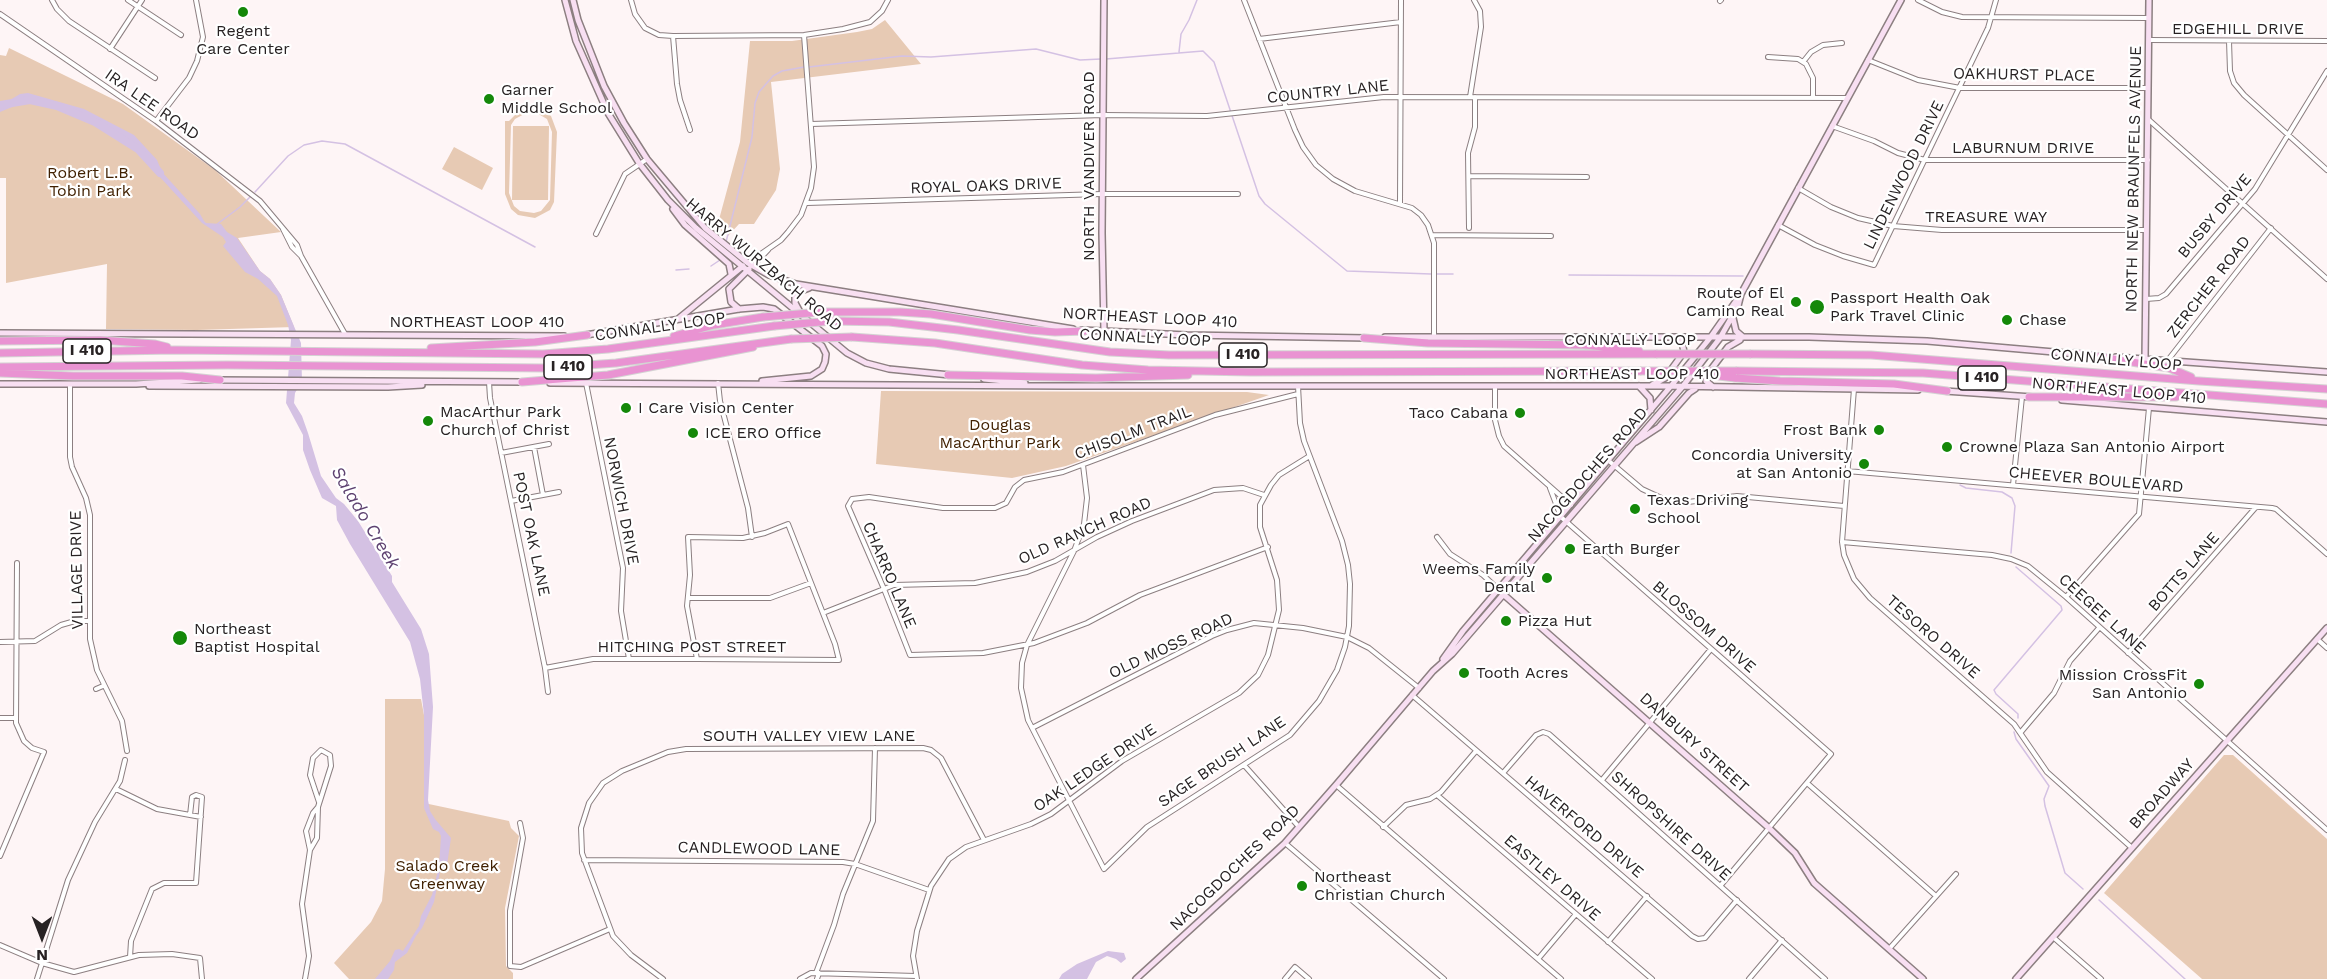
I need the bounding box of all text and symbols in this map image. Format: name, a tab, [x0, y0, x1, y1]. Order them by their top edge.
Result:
marker: Regent Care Center	[236, 5, 250, 19]
street label: EDGEHILL DRIVE	[2172, 19, 2304, 39]
place label: Regent Care Center	[196, 21, 290, 59]
street label: NORTH NEW BRAUNFELS AVENUE	[2122, 45, 2146, 313]
street label: OAKHURST PLACE	[1953, 64, 2095, 86]
street label: IRA LEE ROAD	[101, 65, 203, 145]
street label: NORTH VANDIVER ROAD	[1079, 71, 1099, 261]
street label: COUNTRY LANE	[1266, 76, 1390, 108]
place label: Garner Middle School	[501, 80, 612, 118]
marker: Garner Middle School	[482, 92, 496, 106]
street label: LINDENWOOD DRIVE	[1860, 97, 1948, 253]
street label: LABURNUM DRIVE	[1952, 138, 2094, 158]
park label: Robert L.B. Tobin Park	[47, 163, 133, 201]
street label: BUSBY DRIVE	[2174, 170, 2256, 262]
street label: ROYAL OAKS DRIVE	[910, 174, 1062, 198]
street label: HARRY WURZBACH ROAD	[682, 194, 846, 336]
street label: TREASURE WAY	[1925, 207, 2047, 227]
street label: ZERCHER ROAD	[2163, 232, 2255, 342]
place label: Route of El Camino Real	[1686, 283, 1784, 321]
place label: Passport Health Oak Park Travel Clinic	[1830, 288, 1990, 326]
marker: Route of El Camino Real	[1789, 295, 1803, 309]
marker: Passport Health Oak Park Travel Clinic	[1808, 298, 1826, 316]
street label: NORTHEAST LOOP 410	[1062, 304, 1238, 332]
street label: CONNALLY LOOP	[593, 308, 727, 346]
place label: Chase	[2019, 310, 2067, 330]
street label: NORTHEAST LOOP 410	[389, 312, 565, 332]
marker: Chase	[2000, 313, 2014, 327]
street label: CONNALLY LOOP	[1079, 325, 1211, 351]
street label: CONNALLY LOOP	[1564, 330, 1696, 350]
road number: I 410	[63, 339, 111, 363]
road number: I 410	[1219, 343, 1267, 367]
street label: CONNALLY LOOP	[2050, 345, 2182, 375]
road number: I 410	[544, 355, 592, 379]
street label: NORTHEAST LOOP 410	[1544, 364, 1720, 384]
road number: I 410	[1958, 366, 2006, 390]
street label: NORTHEAST LOOP 410	[2031, 374, 2207, 408]
place label: I Care Vision Center	[638, 398, 794, 418]
marker: I Care Vision Center	[619, 401, 633, 415]
place label: MacArthur Park Church of Christ	[440, 402, 569, 440]
street label: CHISOLM TRAIL	[1072, 402, 1194, 464]
place label: Taco Cabana	[1409, 403, 1508, 423]
street label: NACOGDOCHES ROAD	[1524, 403, 1652, 547]
marker: Taco Cabana	[1513, 406, 1527, 420]
marker: MacArthur Park Church of Christ	[421, 414, 435, 428]
park label: Douglas MacArthur Park	[939, 415, 1061, 453]
place label: Frost Bank	[1783, 420, 1867, 440]
place label: ICE ERO Office	[705, 423, 822, 443]
marker: Frost Bank	[1872, 423, 1886, 437]
marker: ICE ERO Office	[686, 426, 700, 440]
street label: NORWICH DRIVE	[599, 435, 643, 567]
place label: Crowne Plaza San Antonio Airport	[1959, 437, 2224, 457]
marker: Crowne Plaza San Antonio Airport	[1940, 440, 1954, 454]
place label: Concordia University at San Antonio	[1691, 445, 1852, 483]
marker: Concordia University at San Antonio	[1857, 457, 1871, 471]
water label: Salado Creek	[326, 463, 404, 573]
street label: CHEEVER BOULEVARD	[2008, 463, 2184, 497]
street label: POST OAK LANE	[508, 470, 554, 598]
place label: Texas Driving School	[1647, 490, 1748, 528]
street label: OLD RANCH ROAD	[1015, 493, 1155, 569]
marker: Texas Driving School	[1628, 502, 1642, 516]
street label: VILLAGE DRIVE	[66, 510, 88, 630]
street label: CHARRO LANE	[858, 519, 920, 631]
street label: BOTTS LANE	[2144, 528, 2224, 616]
place label: Earth Burger	[1582, 539, 1680, 559]
marker: Earth Burger	[1563, 542, 1577, 556]
place label: Weems Family Dental	[1422, 559, 1535, 597]
street label: CEEGEE LANE	[2054, 570, 2150, 658]
marker: Weems Family Dental	[1540, 571, 1554, 585]
street label: BLOSSOM DRIVE	[1648, 577, 1760, 677]
street label: TESORO DRIVE	[1882, 591, 1984, 683]
street label: OLD MOSS ROAD	[1106, 609, 1236, 683]
place label: Pizza Hut	[1518, 611, 1592, 631]
marker: Pizza Hut	[1499, 614, 1513, 628]
place label: Northeast Baptist Hospital	[194, 619, 320, 657]
marker: Northeast Baptist Hospital	[171, 629, 189, 647]
street label: HITCHING POST STREET	[598, 637, 786, 657]
place label: Tooth Acres	[1476, 663, 1568, 683]
place label: Mission CrossFit San Antonio	[2059, 665, 2187, 703]
marker: Tooth Acres	[1457, 666, 1471, 680]
marker: Mission CrossFit San Antonio	[2192, 677, 2206, 691]
street label: DANBURY STREET	[1635, 689, 1753, 797]
street label: SAGE BRUSH LANE	[1155, 712, 1289, 812]
street label: OAK LEDGE DRIVE	[1030, 720, 1160, 816]
street label: SOUTH VALLEY VIEW LANE	[703, 726, 915, 746]
street label: BROADWAY	[2125, 755, 2199, 833]
street label: SHROPSHIRE DRIVE	[1607, 767, 1735, 885]
street label: HAVERFORD DRIVE	[1521, 772, 1647, 882]
street label: NACOGDOCHES ROAD	[1166, 801, 1304, 935]
street label: EASTLEY DRIVE	[1500, 831, 1604, 925]
street label: CANDLEWOOD LANE	[677, 838, 841, 860]
park label: Salado Creek Greenway	[396, 856, 498, 894]
place label: Northeast Christian Church	[1314, 867, 1445, 905]
marker: Northeast Christian Church	[1295, 879, 1309, 893]
north arrow	[12, 907, 72, 967]
text: N	[36, 946, 48, 965]

